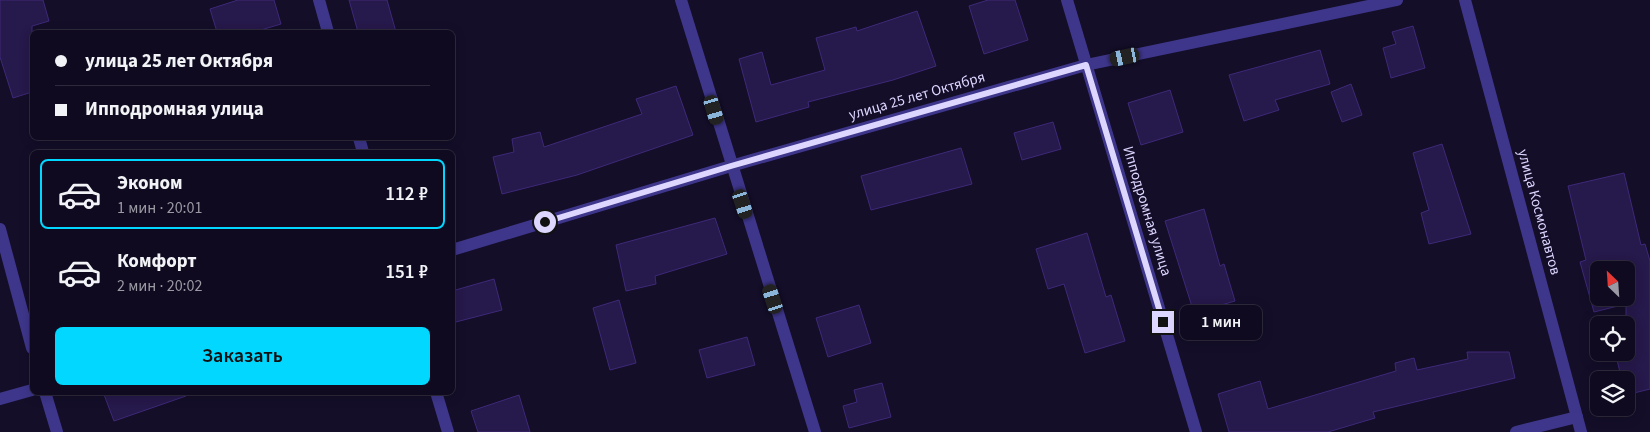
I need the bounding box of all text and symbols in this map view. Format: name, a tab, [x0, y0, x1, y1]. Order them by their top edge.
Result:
car	[1108, 47, 1141, 67]
text: улица 25 лет Октября	[85, 48, 273, 75]
street label: улица 25 лет Октября	[846, 67, 988, 125]
car	[702, 93, 725, 127]
text: Ипподромная улица	[85, 96, 264, 123]
street label: Ипподромная улица	[1117, 144, 1177, 278]
street label: улица Космонавтов	[1512, 147, 1566, 277]
text: Эконом	[117, 170, 183, 197]
icon: car	[57, 172, 102, 217]
text: 112 ₽	[385, 181, 428, 208]
car	[731, 187, 754, 221]
text: 1 мин · 20:01	[117, 197, 203, 219]
route start	[534, 211, 556, 233]
text: Комфорт	[117, 248, 197, 275]
icon: car	[57, 250, 102, 295]
text: 151 ₽	[385, 259, 428, 286]
north arrow	[1590, 261, 1635, 306]
map controls	[1590, 261, 1635, 416]
text: 2 мин · 20:02	[117, 275, 203, 297]
car	[761, 282, 784, 316]
callout: 1 мин	[1180, 304, 1263, 340]
route end	[1152, 311, 1174, 333]
text: 1 мин	[1201, 311, 1241, 333]
button: locate	[1590, 316, 1635, 361]
button: Заказать	[55, 327, 430, 385]
button: layers	[1590, 371, 1635, 416]

